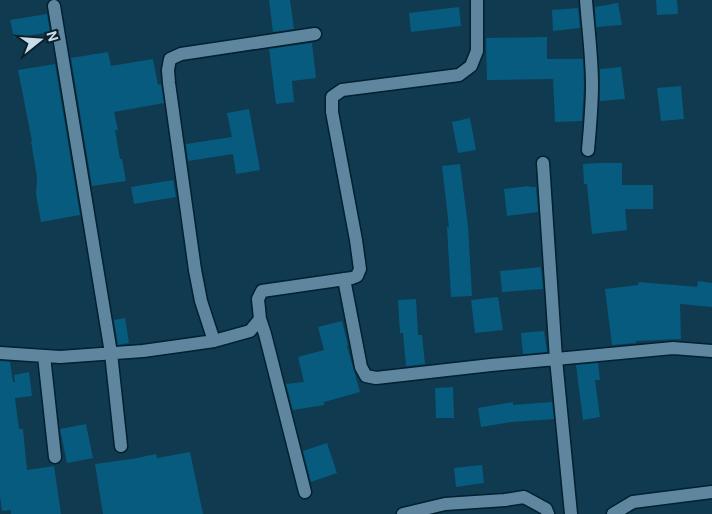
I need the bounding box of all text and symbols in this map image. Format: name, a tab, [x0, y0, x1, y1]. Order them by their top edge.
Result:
north arrow	[15, 15, 65, 65]
text: N	[43, 29, 62, 43]

